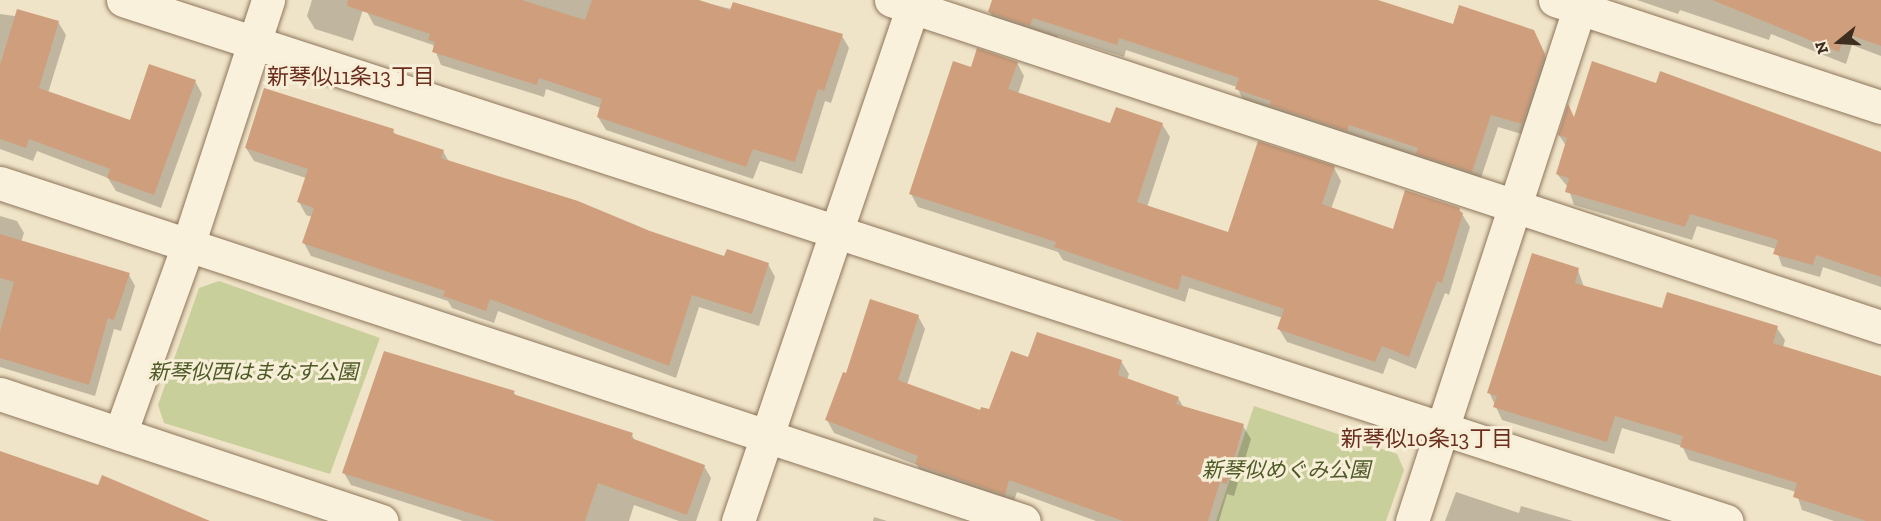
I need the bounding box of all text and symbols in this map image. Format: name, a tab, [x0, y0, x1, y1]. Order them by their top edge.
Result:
north arrow	[1809, 12, 1869, 72]
text: N	[1810, 39, 1832, 56]
district label: 新琴似11条13丁目	[267, 64, 435, 90]
park label: 新琴似西はまなす公園	[148, 359, 358, 385]
district label: 新琴似10条13丁目	[1341, 426, 1513, 452]
park label: 新琴似めぐみ公園	[1202, 457, 1370, 483]

